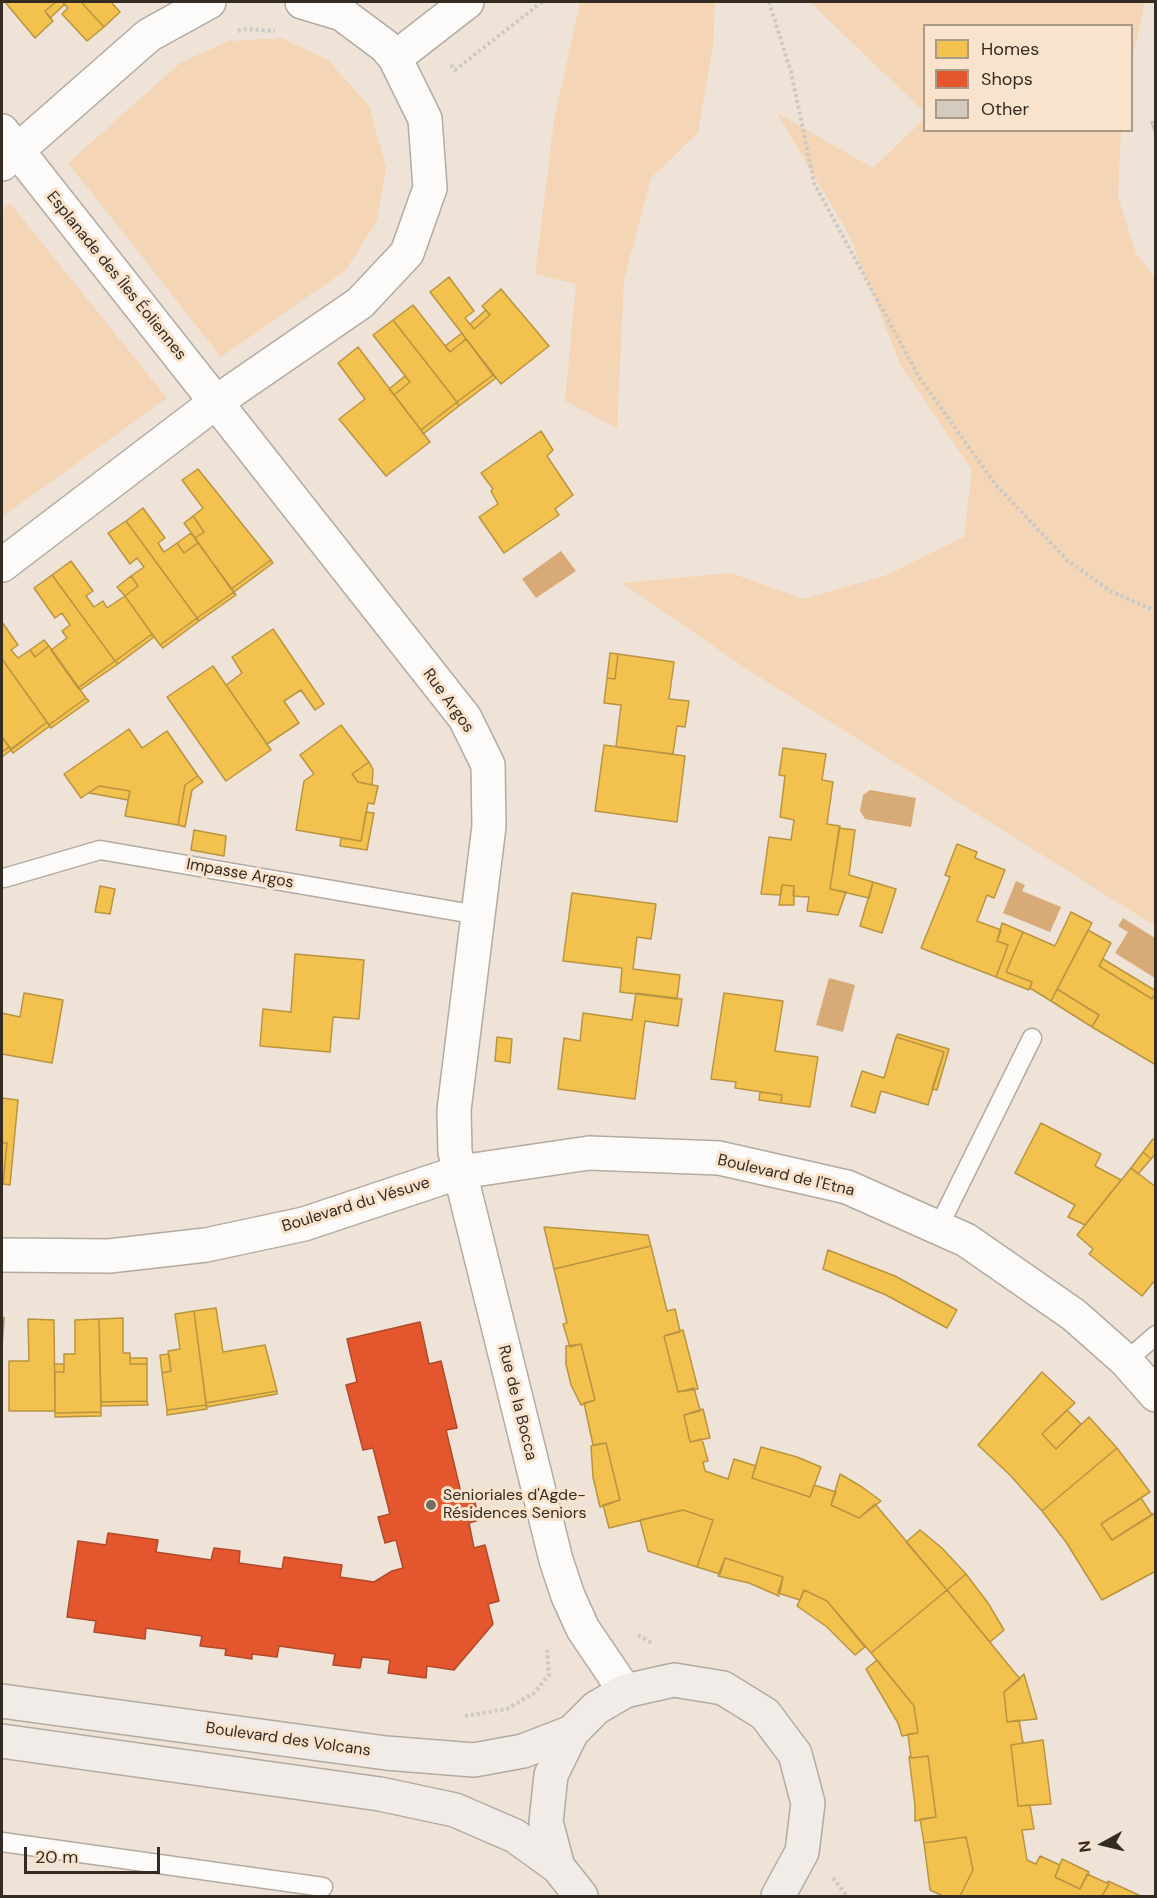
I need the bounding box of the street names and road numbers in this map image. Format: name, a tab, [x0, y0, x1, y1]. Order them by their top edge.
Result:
street label: Esplanade des Îles Éoliennes	[42, 188, 190, 364]
street label: Rue Argos	[418, 665, 478, 737]
street label: Impasse Argos	[185, 855, 295, 893]
street label: Boulevard de l'Etna	[716, 1151, 856, 1201]
street label: Boulevard du Vésuve	[280, 1173, 432, 1237]
street label: Rue de la Bocca	[493, 1343, 541, 1463]
street label: Boulevard des Volcans	[204, 1719, 372, 1761]

